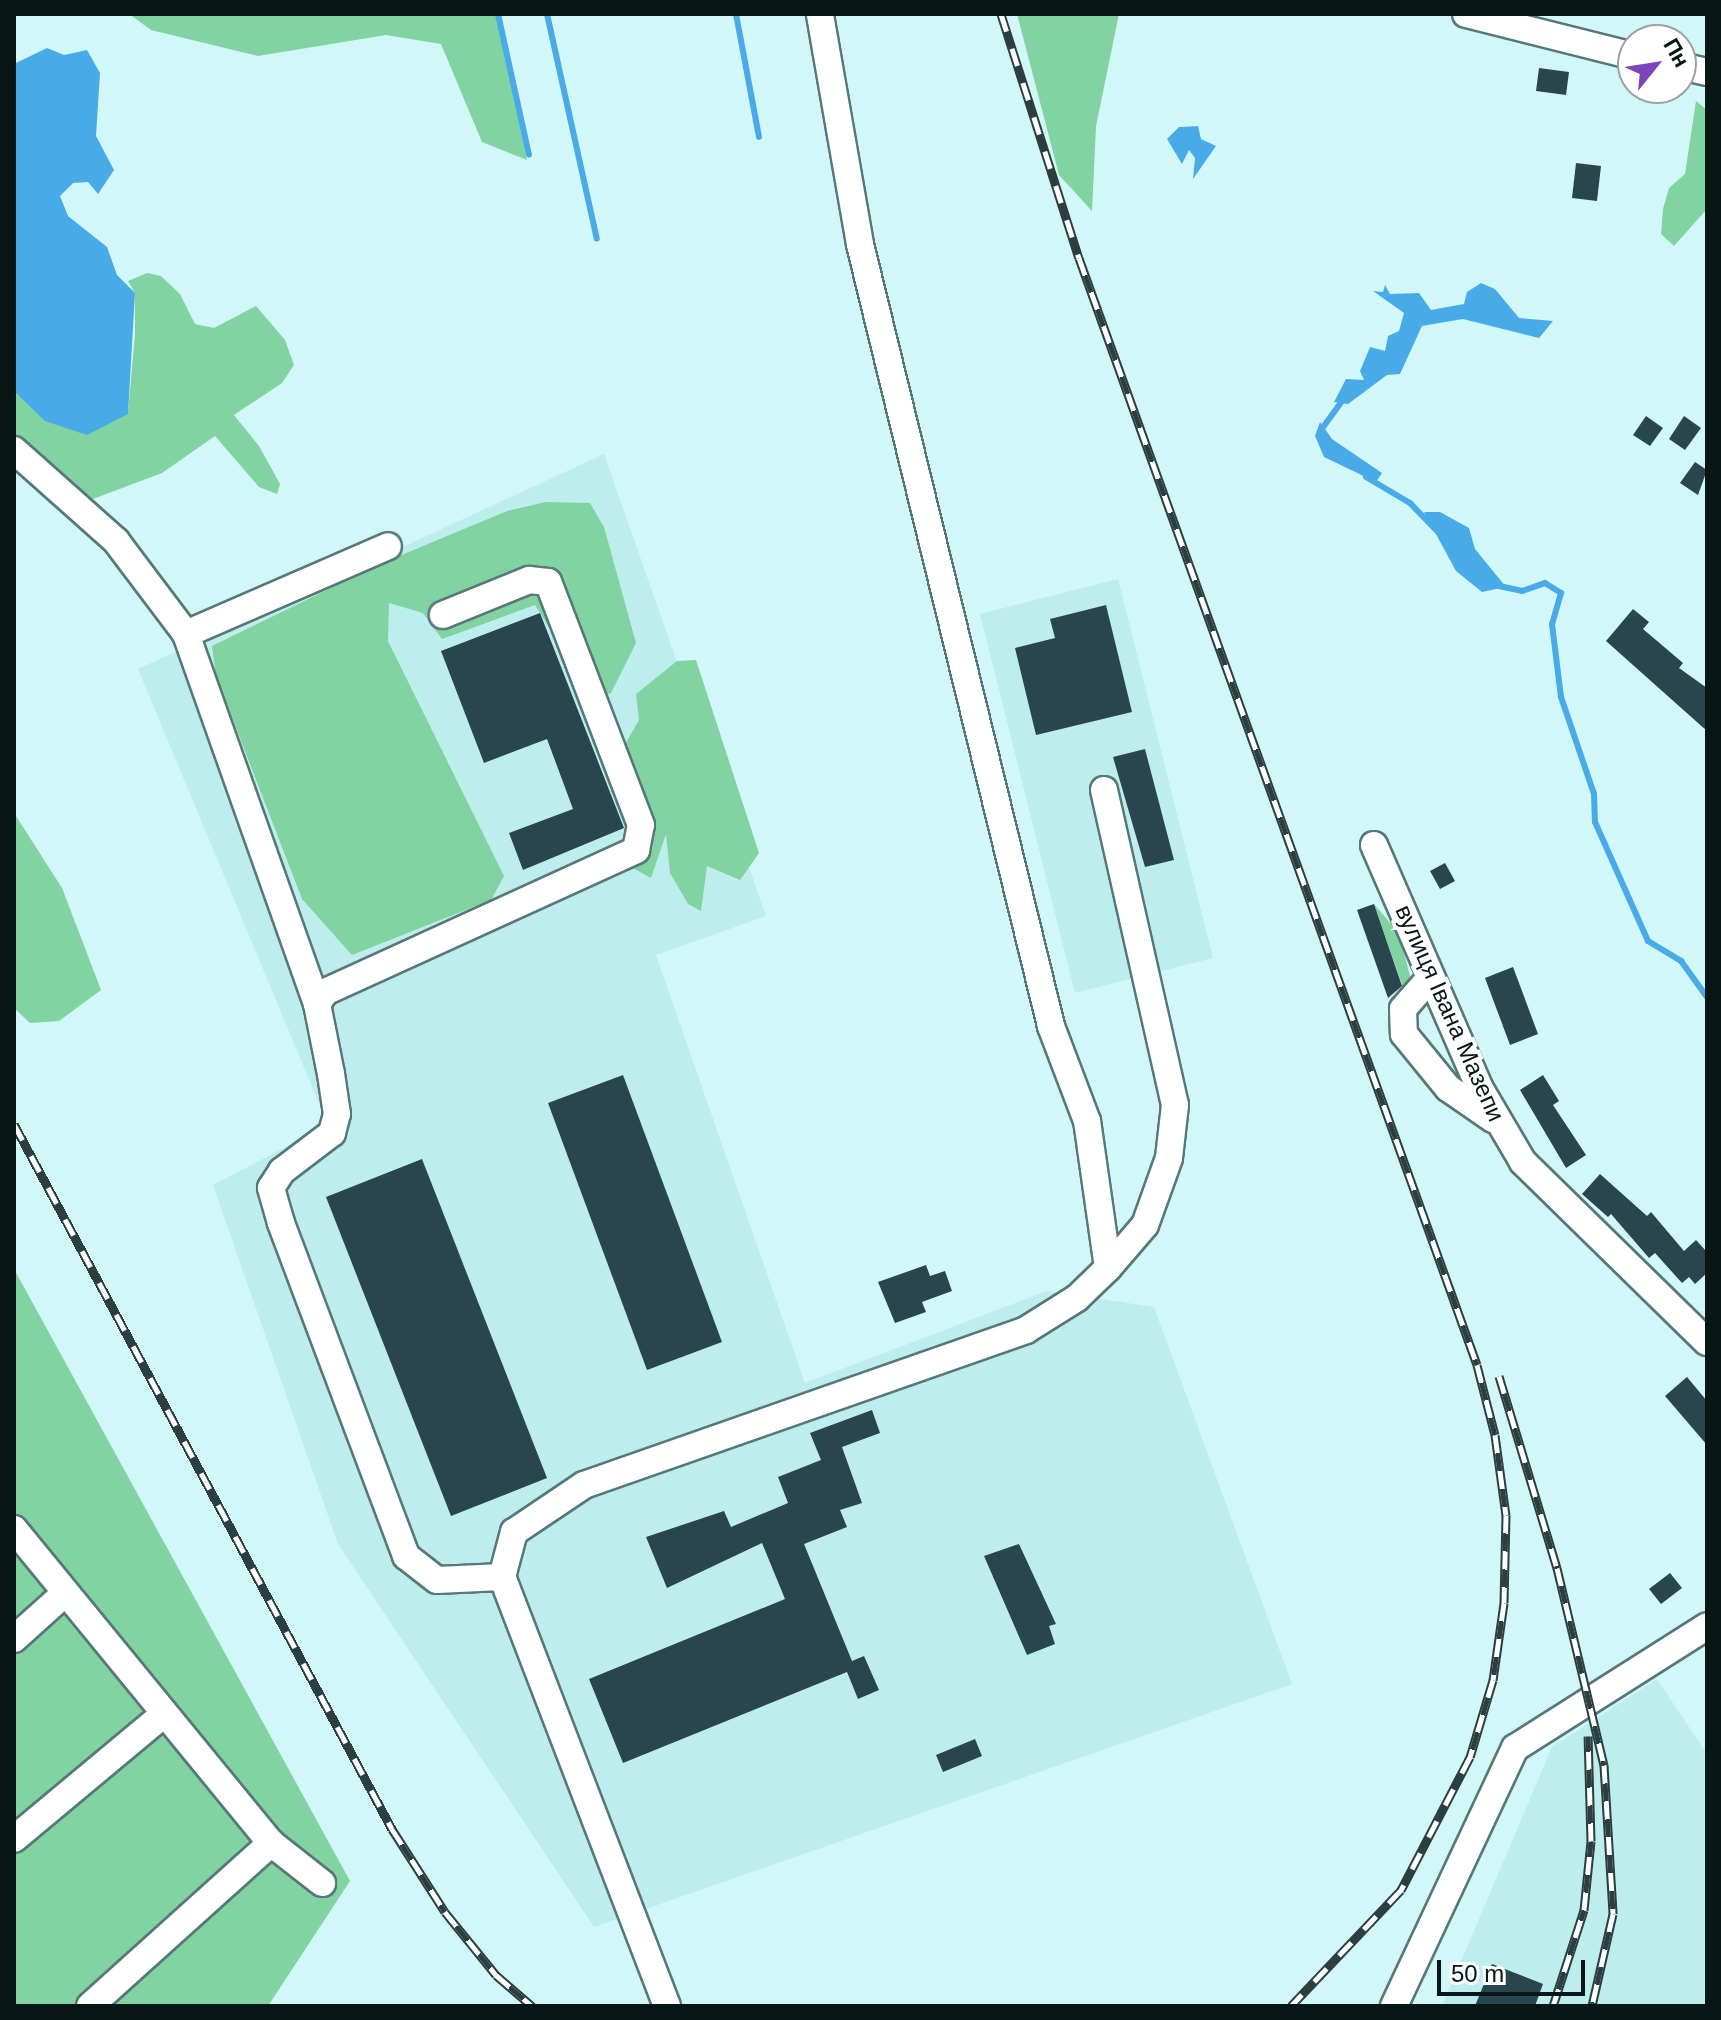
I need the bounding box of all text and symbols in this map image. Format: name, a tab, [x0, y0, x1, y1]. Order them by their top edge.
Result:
north arrow	[1617, 24, 1697, 104]
text: Пн	[1658, 34, 1695, 72]
street label: вулиця Івана Мазепи	[1389, 900, 1511, 1126]
scale bar	[1441, 1944, 1589, 1994]
text: 50 m	[1451, 1960, 1504, 1987]

